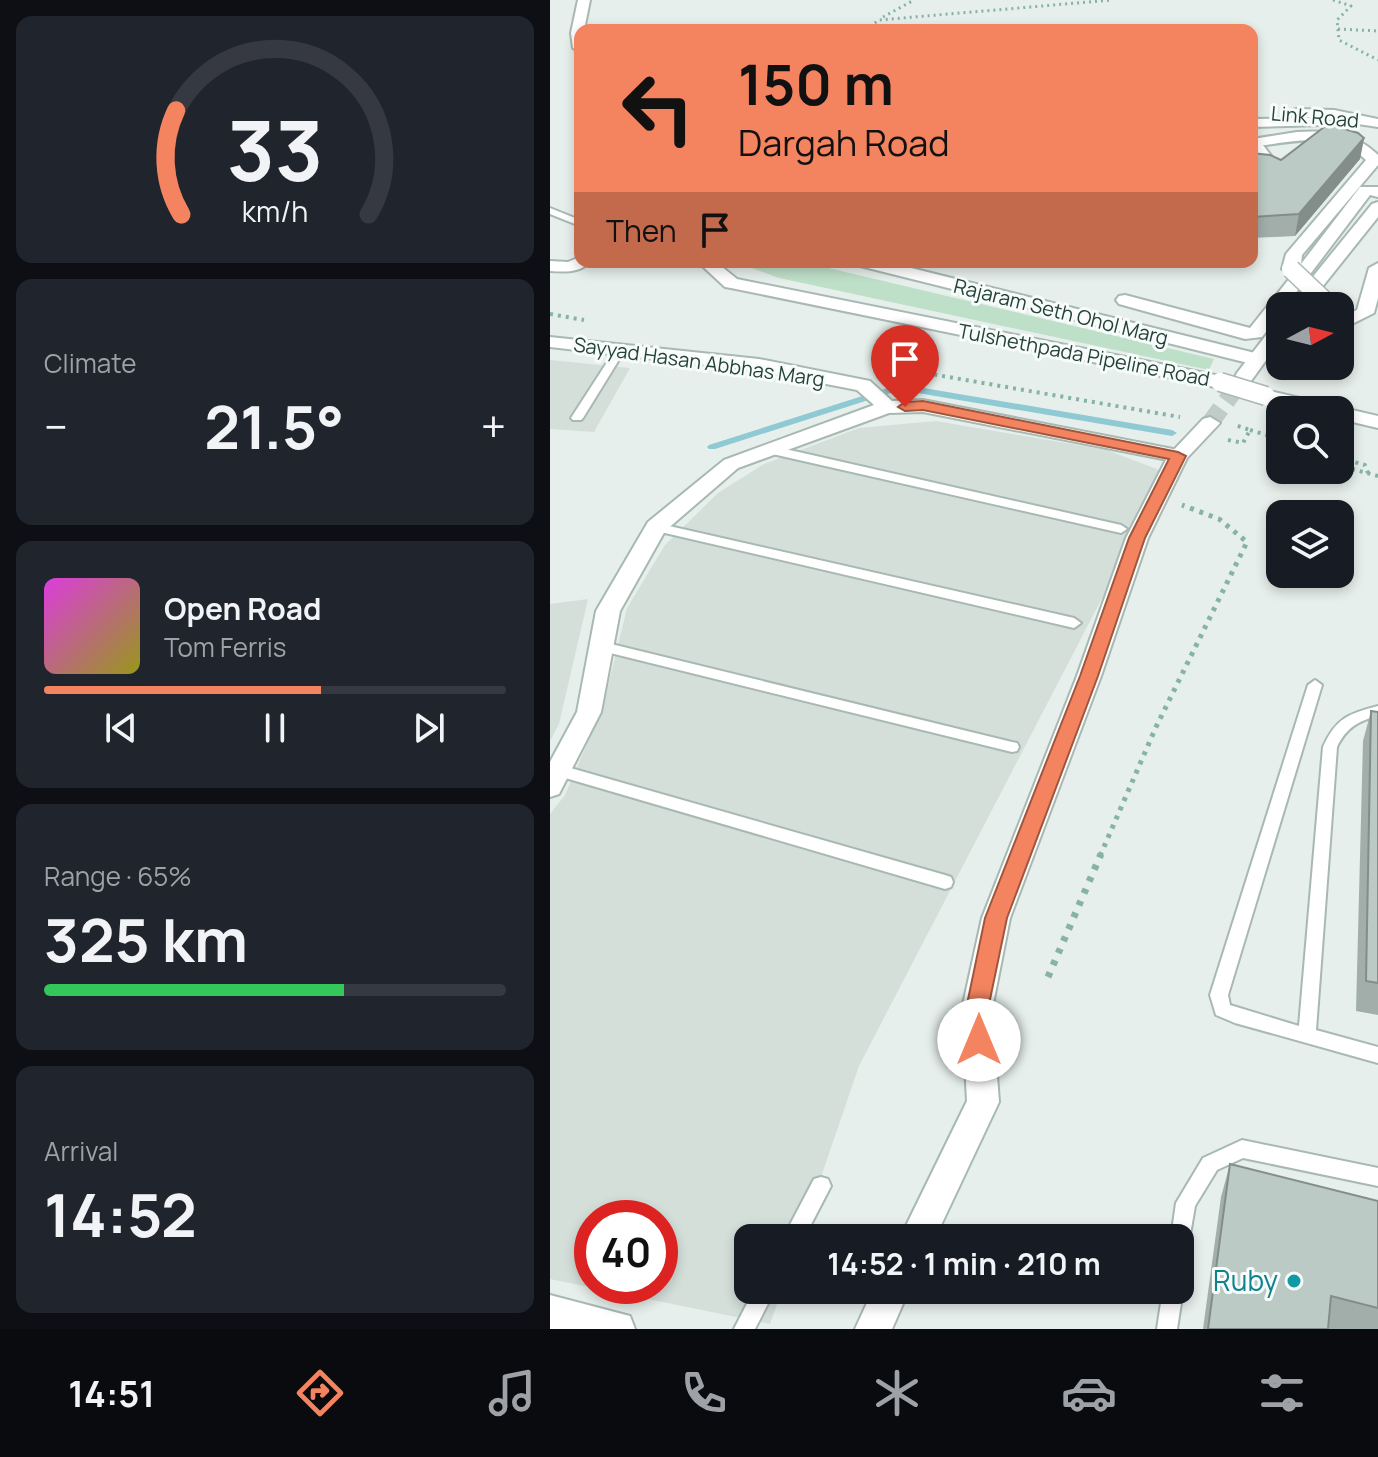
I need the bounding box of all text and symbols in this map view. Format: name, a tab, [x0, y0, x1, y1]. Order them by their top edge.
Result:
text: 150 m	[738, 45, 894, 122]
icon: left	[606, 56, 710, 160]
text: 33	[227, 92, 323, 206]
street label: Link Road	[1270, 99, 1360, 134]
text: Dargah Road	[738, 118, 950, 167]
text: km/h	[242, 192, 308, 231]
icon: arrive	[693, 208, 737, 252]
text: Then	[606, 210, 677, 251]
street label: Rajaram Seth Ohol Marg	[951, 272, 1171, 351]
north arrow	[1266, 292, 1354, 380]
map controls	[1266, 292, 1354, 588]
street label: Tulshethpada Pipeline Road	[956, 317, 1212, 392]
pin	[871, 325, 939, 407]
street label: Sayyad Hasan Abbhas Marg	[572, 331, 826, 392]
icon: arrive	[883, 337, 927, 381]
text: Climate	[44, 345, 136, 381]
text: 21.5°	[204, 385, 344, 467]
text: −	[44, 396, 68, 456]
text: +	[481, 396, 506, 456]
button: search	[1266, 396, 1354, 484]
button: layers	[1266, 500, 1354, 588]
text: Open Road	[164, 588, 321, 629]
text: Tom Ferris	[164, 629, 286, 665]
icon: previous	[99, 706, 143, 750]
icon: pause	[253, 706, 297, 750]
icon: next	[407, 706, 451, 750]
text: Range · 65%	[44, 858, 192, 894]
text: 325 km	[44, 898, 248, 980]
position arrow	[937, 998, 1021, 1082]
text: Arrival	[44, 1133, 118, 1169]
text: 14:52	[44, 1173, 197, 1255]
speed limit sign: 40	[574, 1200, 678, 1304]
text: 14:52 · 1 min · 210 m	[827, 1243, 1101, 1284]
place label: Ruby	[1213, 1261, 1278, 1299]
marker: Ruby	[1285, 1272, 1303, 1290]
icon: directions	[292, 1365, 348, 1421]
icon: music	[484, 1365, 540, 1421]
icon: phone	[676, 1365, 732, 1421]
icon: climate	[869, 1365, 925, 1421]
icon: car	[1061, 1365, 1117, 1421]
icon: filters	[1254, 1365, 1310, 1421]
text: 14:51	[68, 1369, 155, 1418]

